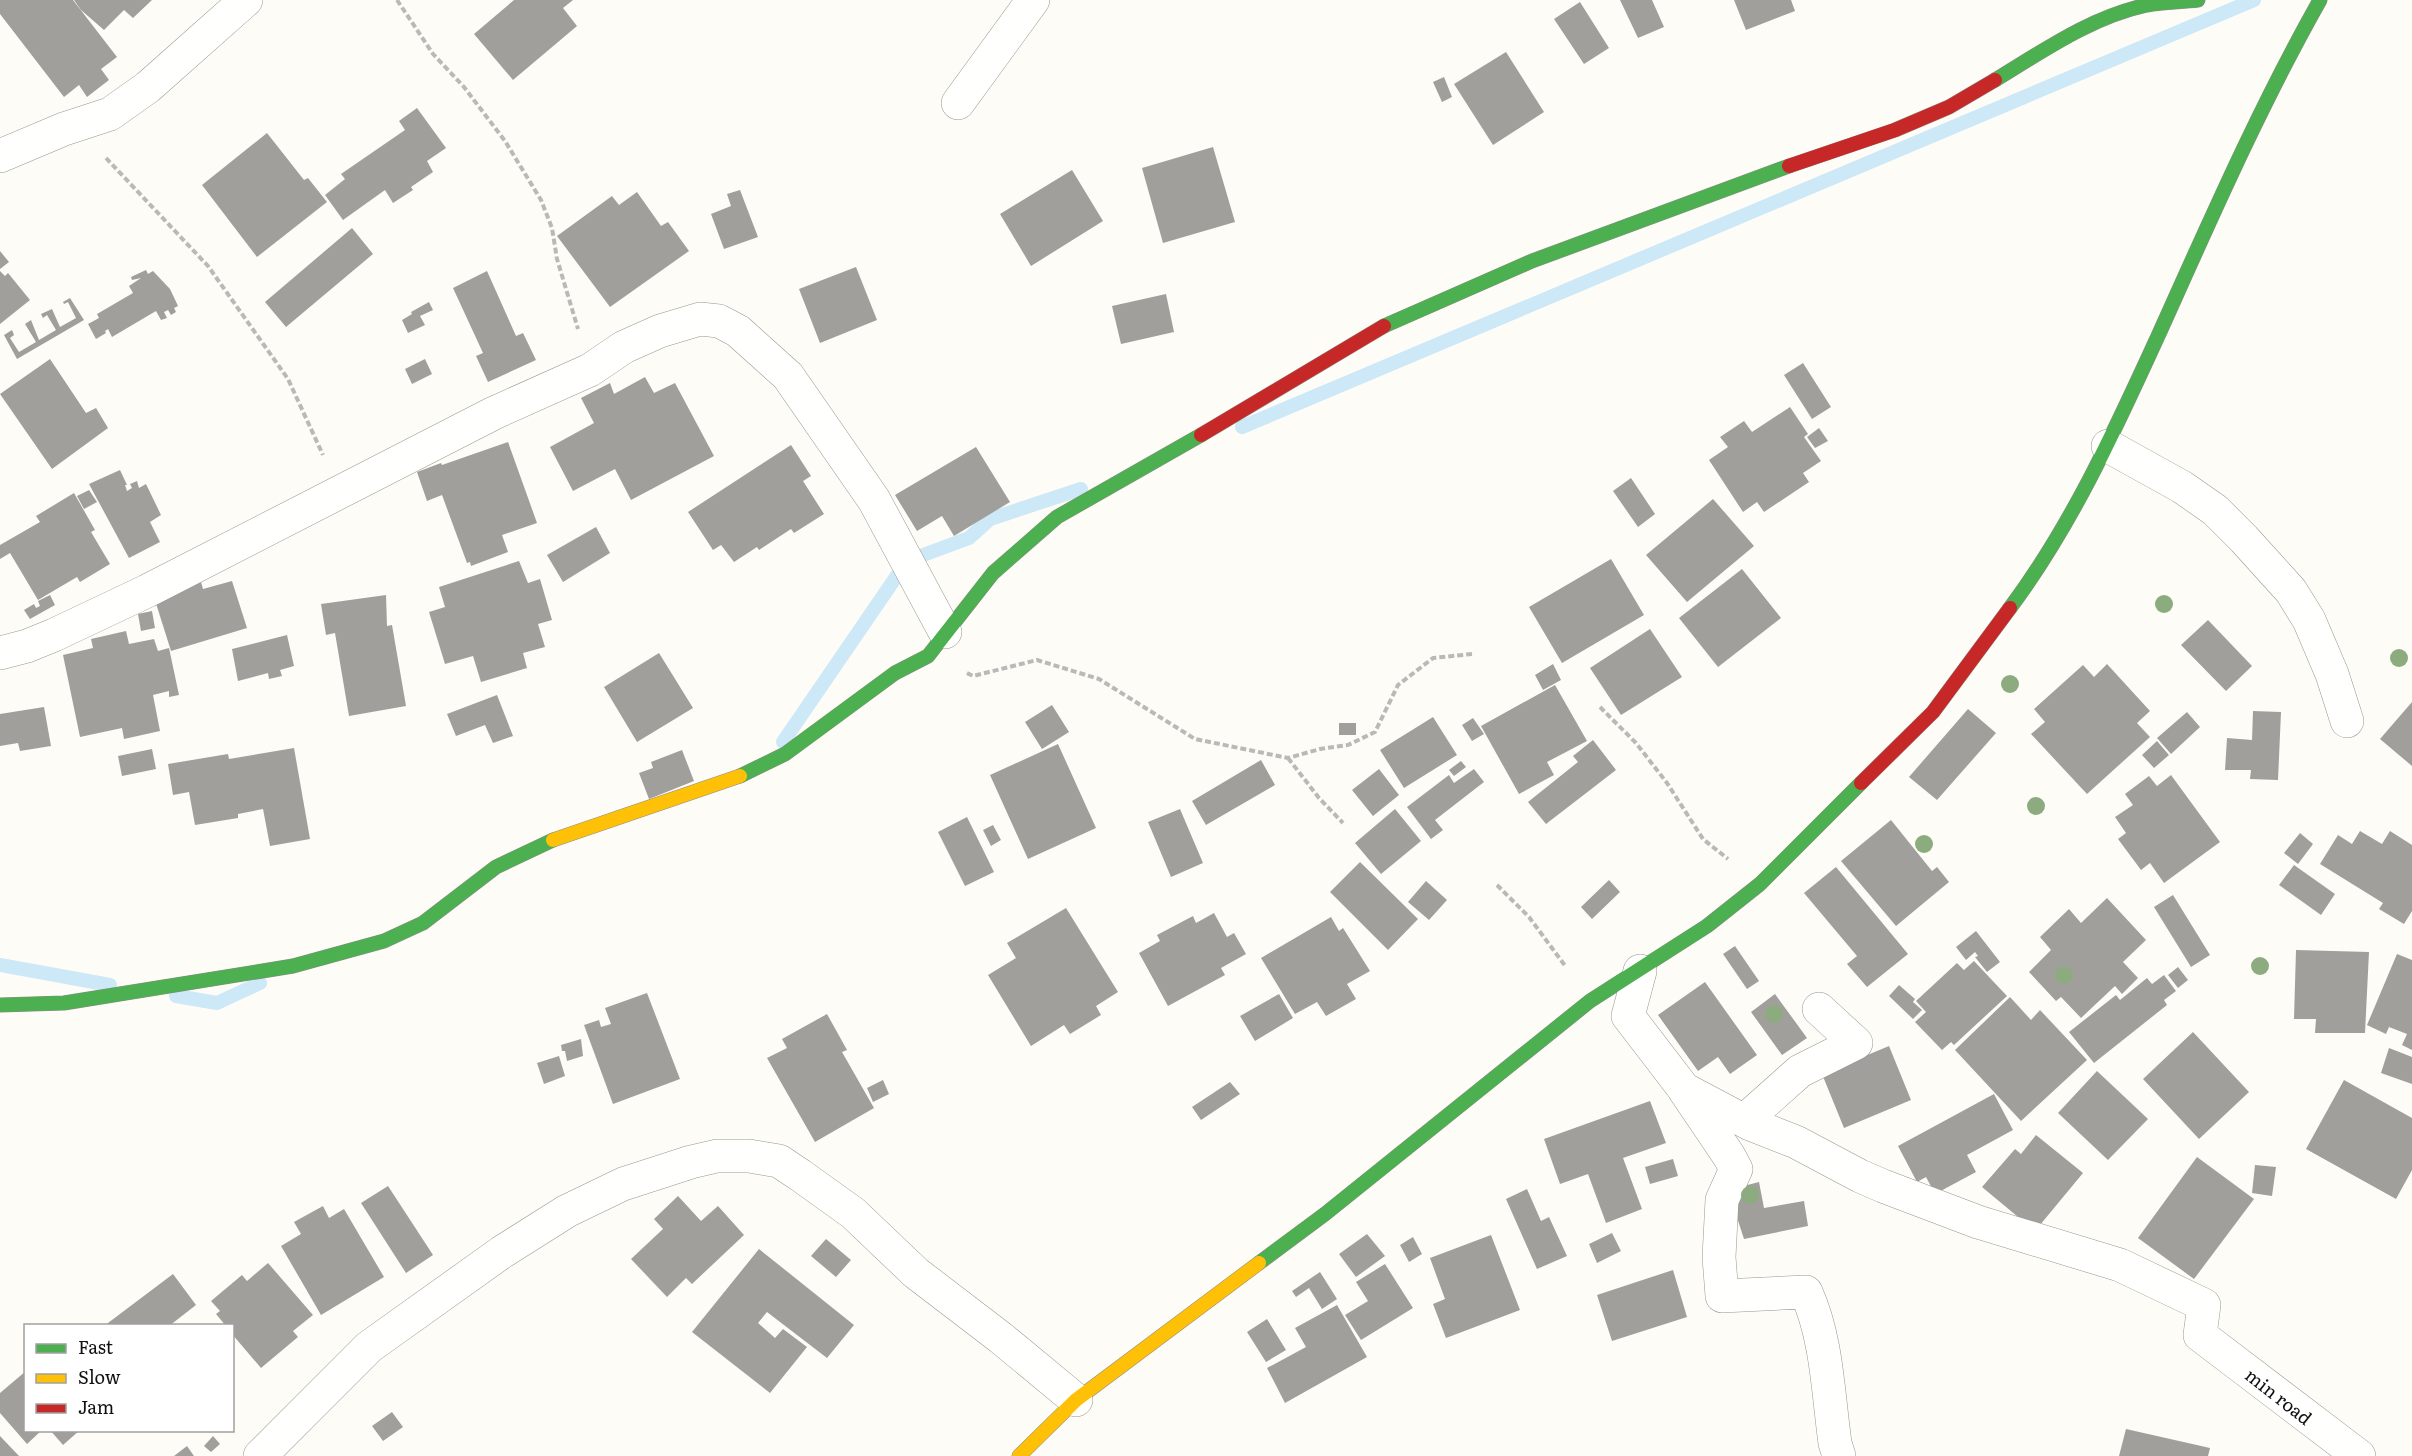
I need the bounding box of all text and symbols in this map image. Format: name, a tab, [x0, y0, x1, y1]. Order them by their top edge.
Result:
legend	[24, 1324, 234, 1432]
text: Fast	[78, 1333, 114, 1360]
street label: min road	[2240, 1361, 2318, 1431]
text: Slow	[78, 1363, 121, 1390]
text: Jam	[78, 1393, 114, 1420]

